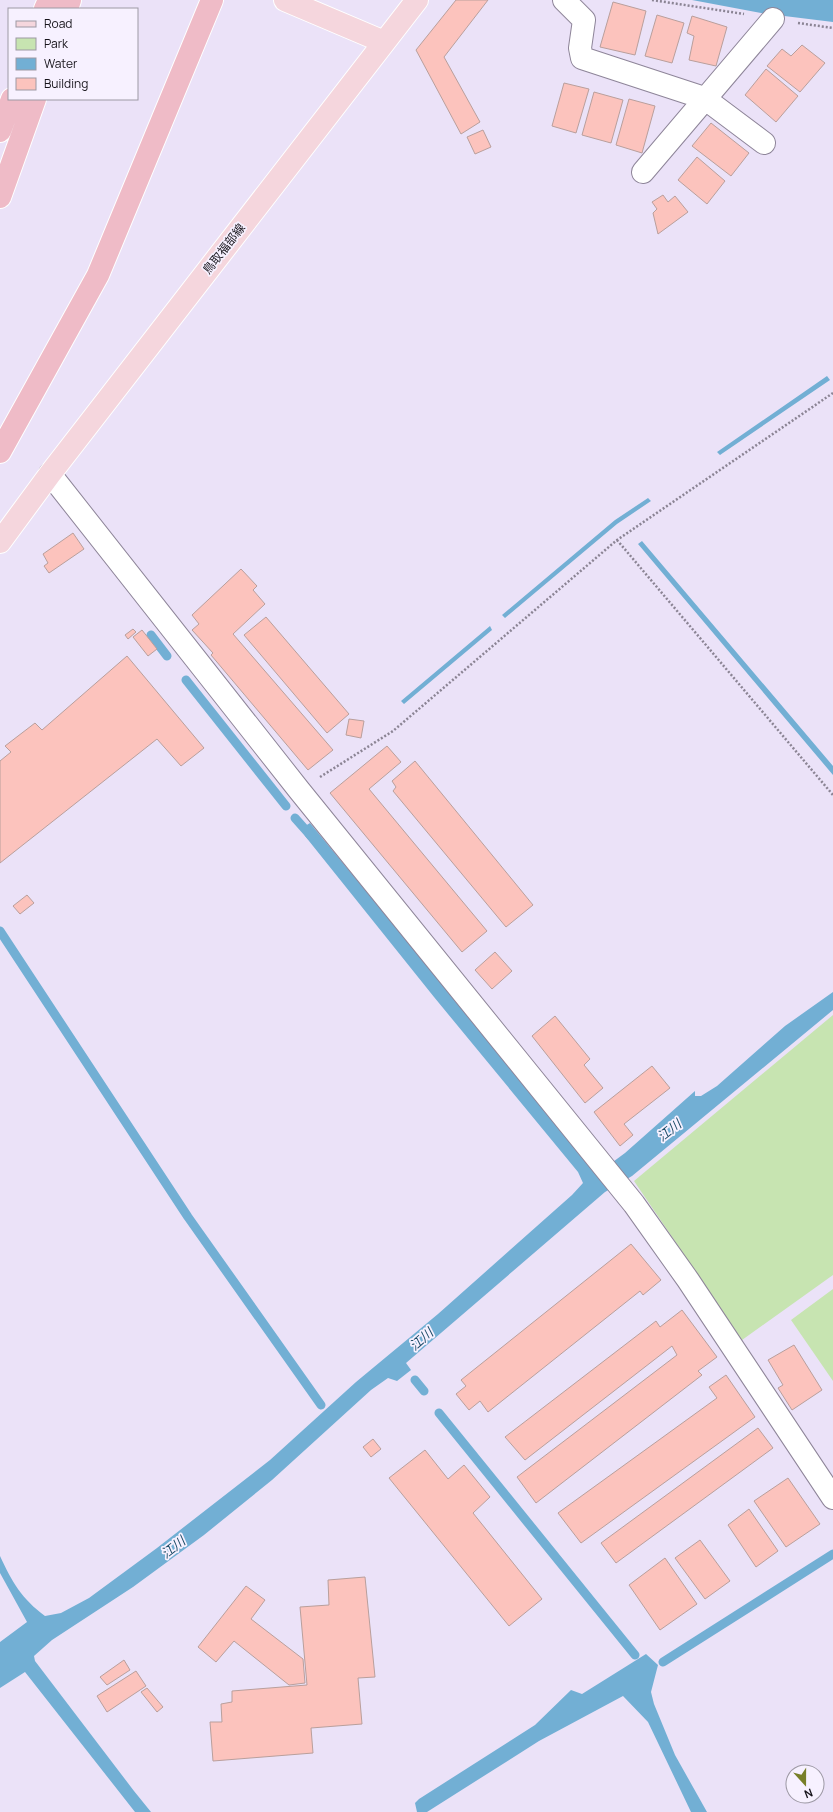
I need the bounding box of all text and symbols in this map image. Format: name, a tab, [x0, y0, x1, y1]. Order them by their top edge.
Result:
legend	[8, 8, 138, 100]
text: Road	[44, 15, 72, 32]
text: Park	[44, 35, 69, 52]
text: Water	[44, 55, 78, 72]
text: Building	[44, 75, 88, 92]
street label: 鳥取福部線	[198, 220, 249, 278]
water label: 江川	[653, 1114, 686, 1145]
water label: 江川	[405, 1322, 438, 1354]
water label: 江川	[157, 1531, 190, 1562]
north arrow	[785, 1764, 825, 1804]
text: N	[802, 1785, 815, 1802]

